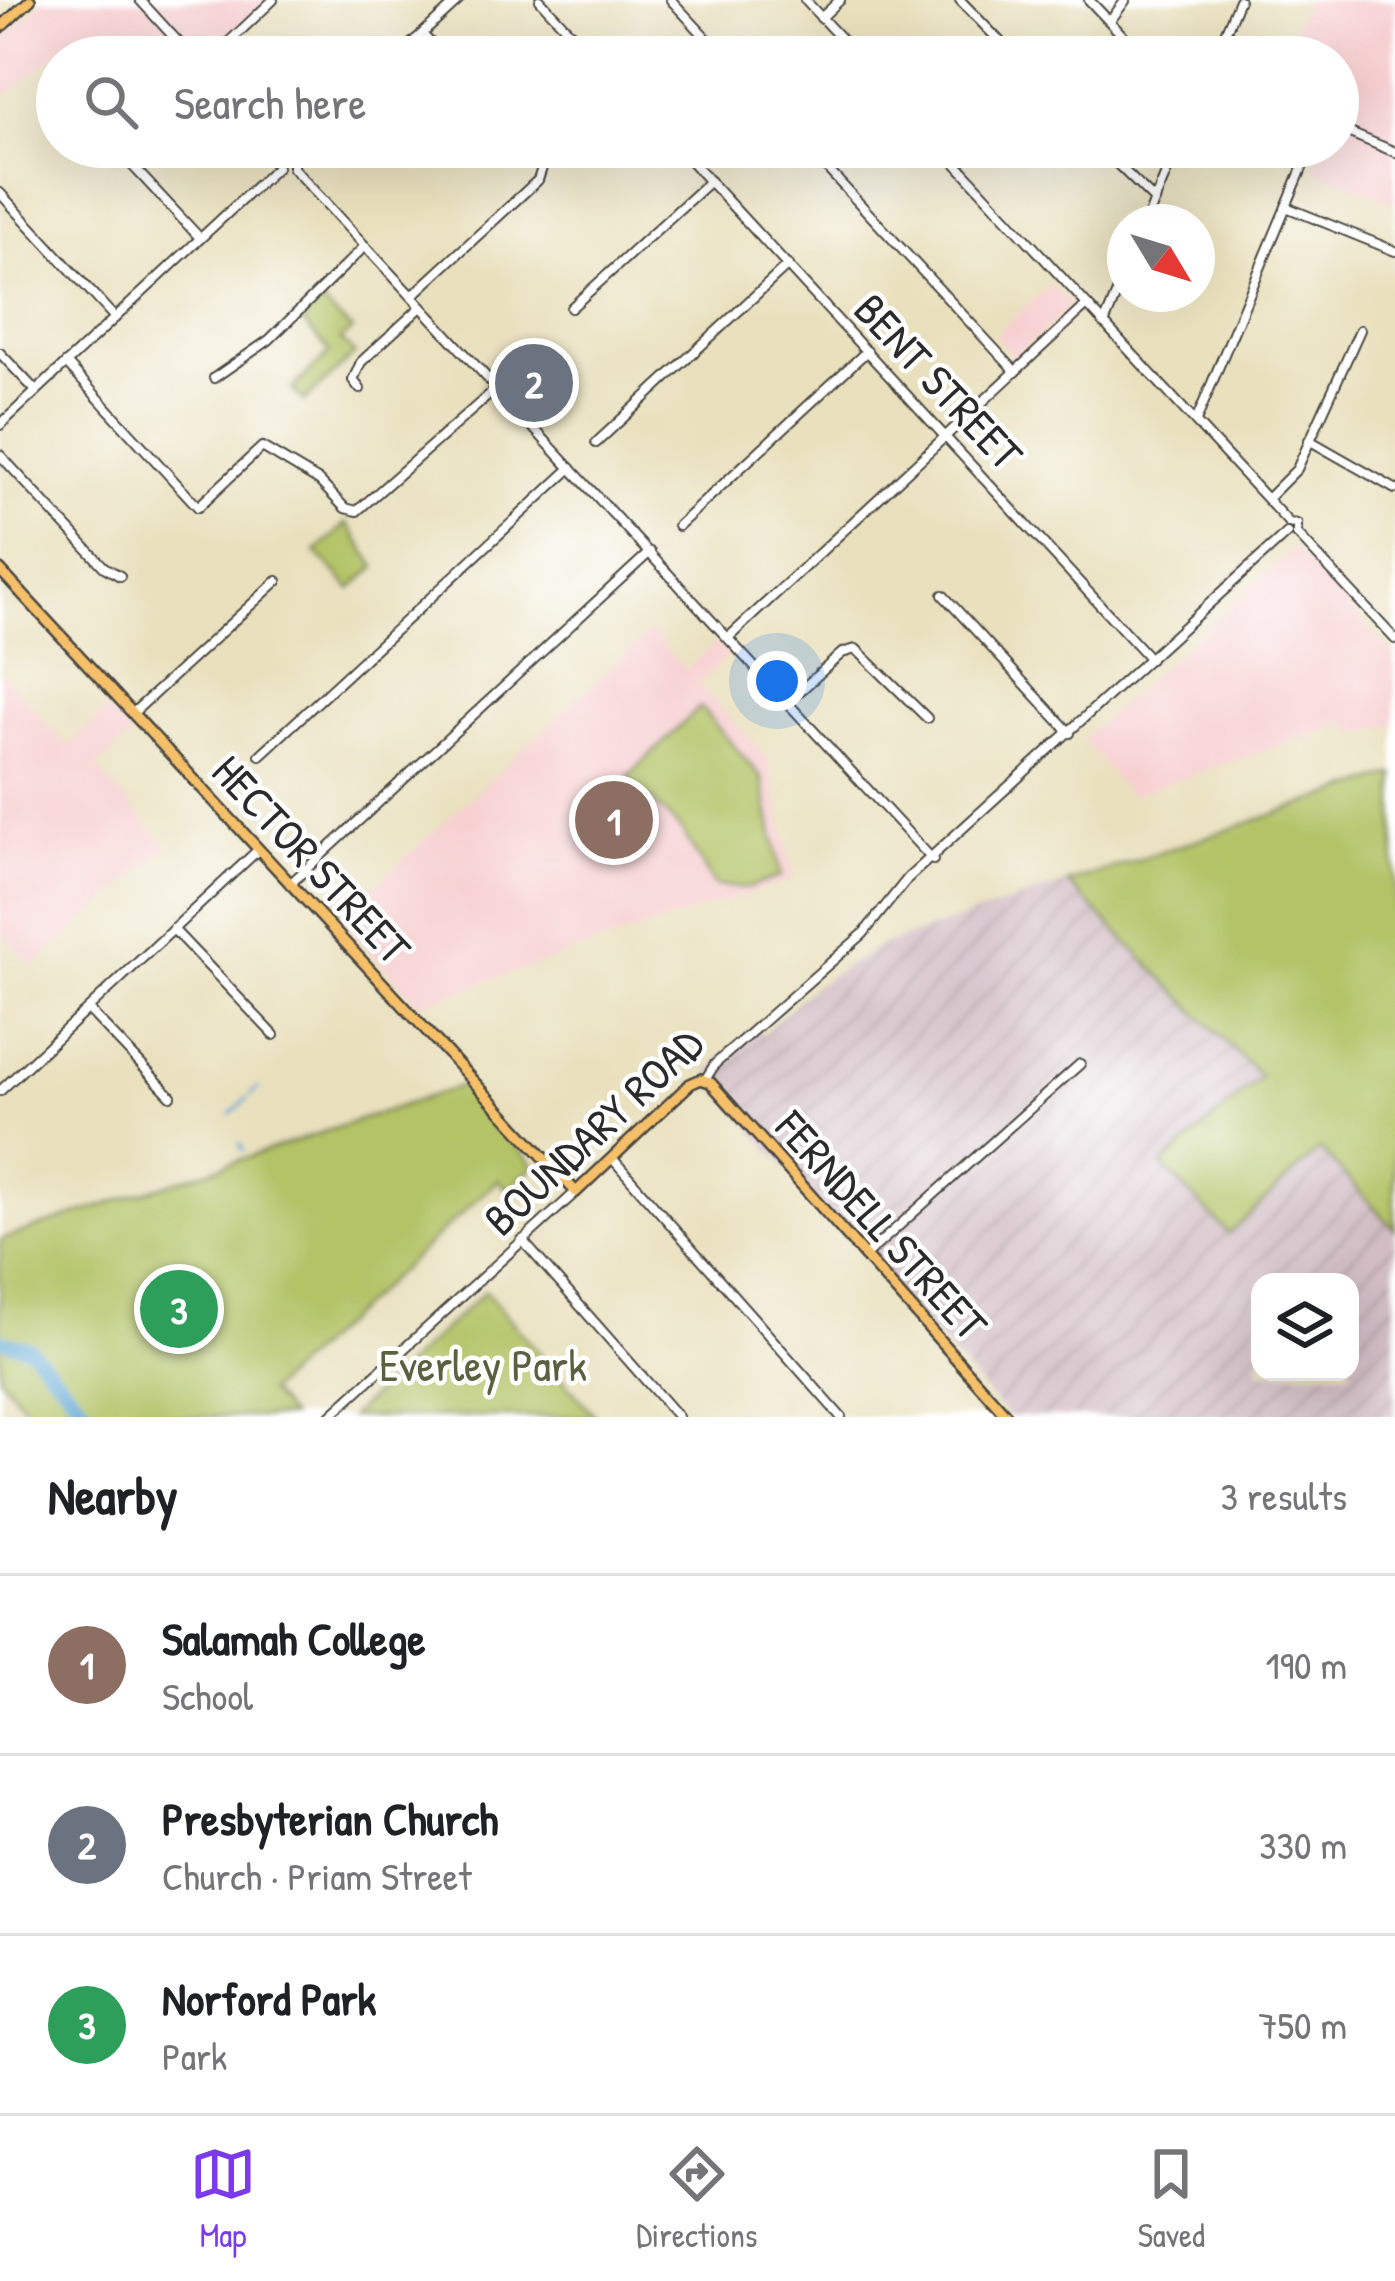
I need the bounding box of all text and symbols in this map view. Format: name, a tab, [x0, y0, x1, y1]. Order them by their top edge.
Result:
search box	[36, 36, 1359, 168]
icon: search	[78, 69, 144, 135]
text: Search here	[174, 72, 366, 133]
north arrow	[1107, 204, 1215, 312]
street label: BENT STREET	[841, 279, 1037, 483]
pin: 2	[495, 338, 573, 428]
your location	[747, 651, 807, 711]
street label: HECTOR STREET	[199, 741, 425, 978]
pin: 1	[575, 775, 653, 865]
street label: BOUNDARY ROAD	[470, 1013, 716, 1249]
street label: FERNDELL STREET	[762, 1096, 1002, 1354]
pin: 3	[140, 1264, 218, 1354]
map controls	[1251, 1273, 1359, 1381]
button: layers	[1251, 1273, 1359, 1381]
park label: Everley Park	[379, 1334, 587, 1395]
text: Nearby	[48, 1461, 178, 1530]
text: 3 results	[1221, 1469, 1347, 1522]
text: Salamah College	[162, 1608, 425, 1669]
text: 1	[80, 1638, 94, 1691]
text: 190 m	[1266, 1638, 1347, 1691]
text: School	[162, 1669, 253, 1722]
text: Presbyterian Church	[162, 1788, 498, 1849]
text: 2	[78, 1818, 96, 1871]
text: 330 m	[1259, 1818, 1347, 1871]
text: Church · Priam Street	[162, 1849, 472, 1902]
text: Norford Park	[162, 1968, 376, 2029]
text: 3	[78, 1998, 96, 2051]
text: 750 m	[1258, 1998, 1347, 2051]
text: Park	[162, 2029, 227, 2082]
tab: Map	[190, 2141, 256, 2257]
tab: Directions	[636, 2141, 758, 2257]
tab: Saved	[1138, 2141, 1205, 2257]

